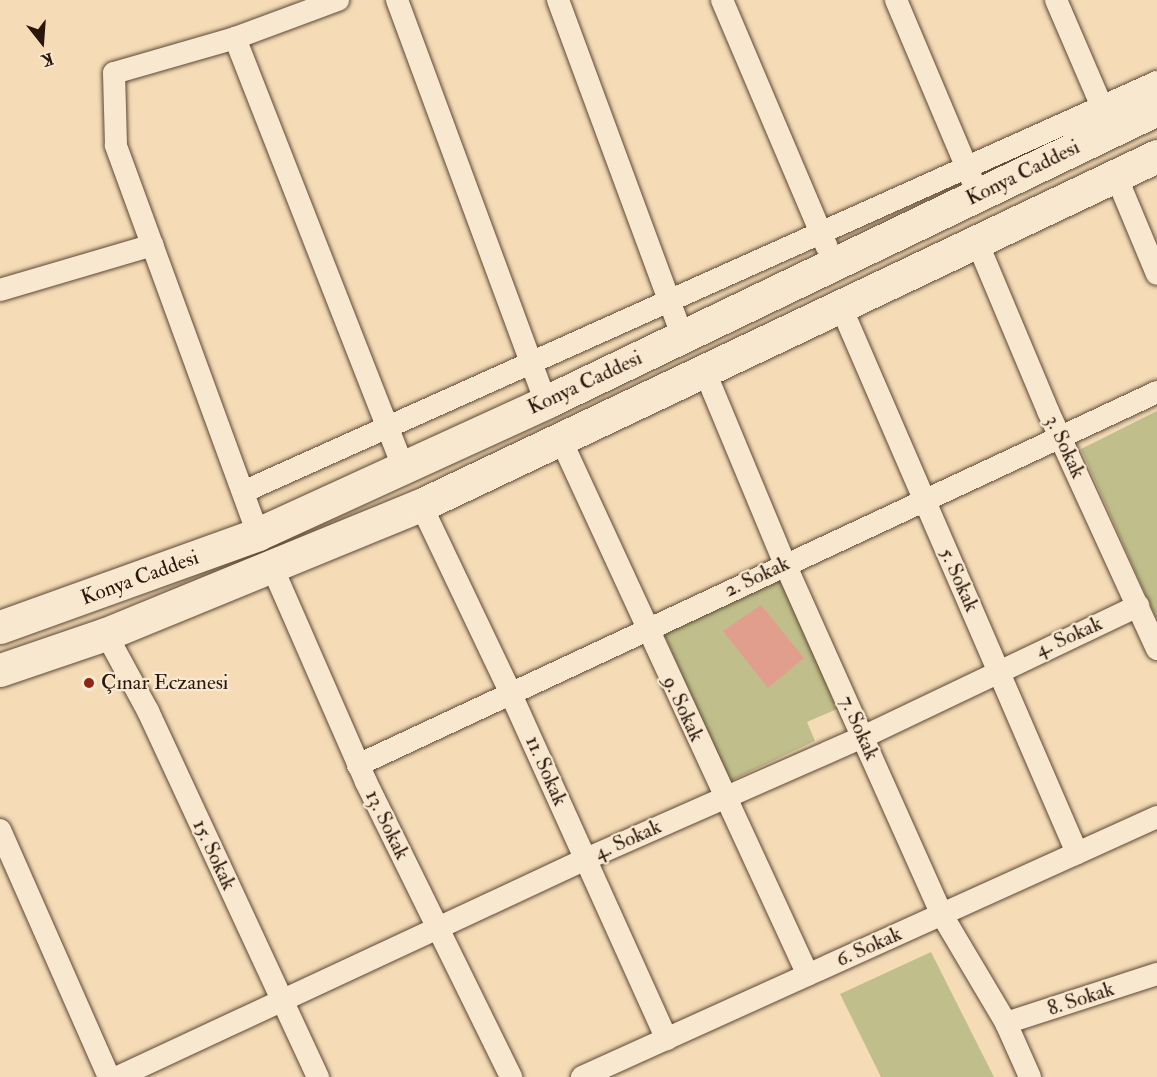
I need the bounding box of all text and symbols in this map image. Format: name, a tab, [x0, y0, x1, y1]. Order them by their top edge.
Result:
north arrow	[12, 12, 72, 72]
text: K	[39, 48, 56, 70]
street label: Konya Caddesi	[962, 135, 1084, 211]
street label: Konya Caddesi	[524, 346, 646, 420]
street label: 3. Sokak	[1039, 411, 1091, 483]
street label: 5. Sokak	[934, 544, 984, 616]
street label: Konya Caddesi	[78, 545, 202, 611]
street label: 2. Sokak	[720, 551, 794, 603]
street label: 4. Sokak	[1032, 611, 1106, 663]
place label: Çınar Eczanesi	[101, 670, 228, 696]
street label: 9. Sokak	[657, 672, 709, 746]
marker: Çınar Eczanesi	[82, 676, 96, 690]
street label: 7. Sokak	[834, 692, 884, 764]
street label: 11. Sokak	[519, 732, 573, 810]
street label: 13. Sokak	[359, 786, 415, 864]
street label: 4. Sokak	[591, 814, 665, 866]
street label: 15. Sokak	[187, 816, 241, 894]
street label: 6. Sokak	[832, 921, 906, 973]
street label: 8. Sokak	[1044, 976, 1118, 1022]

